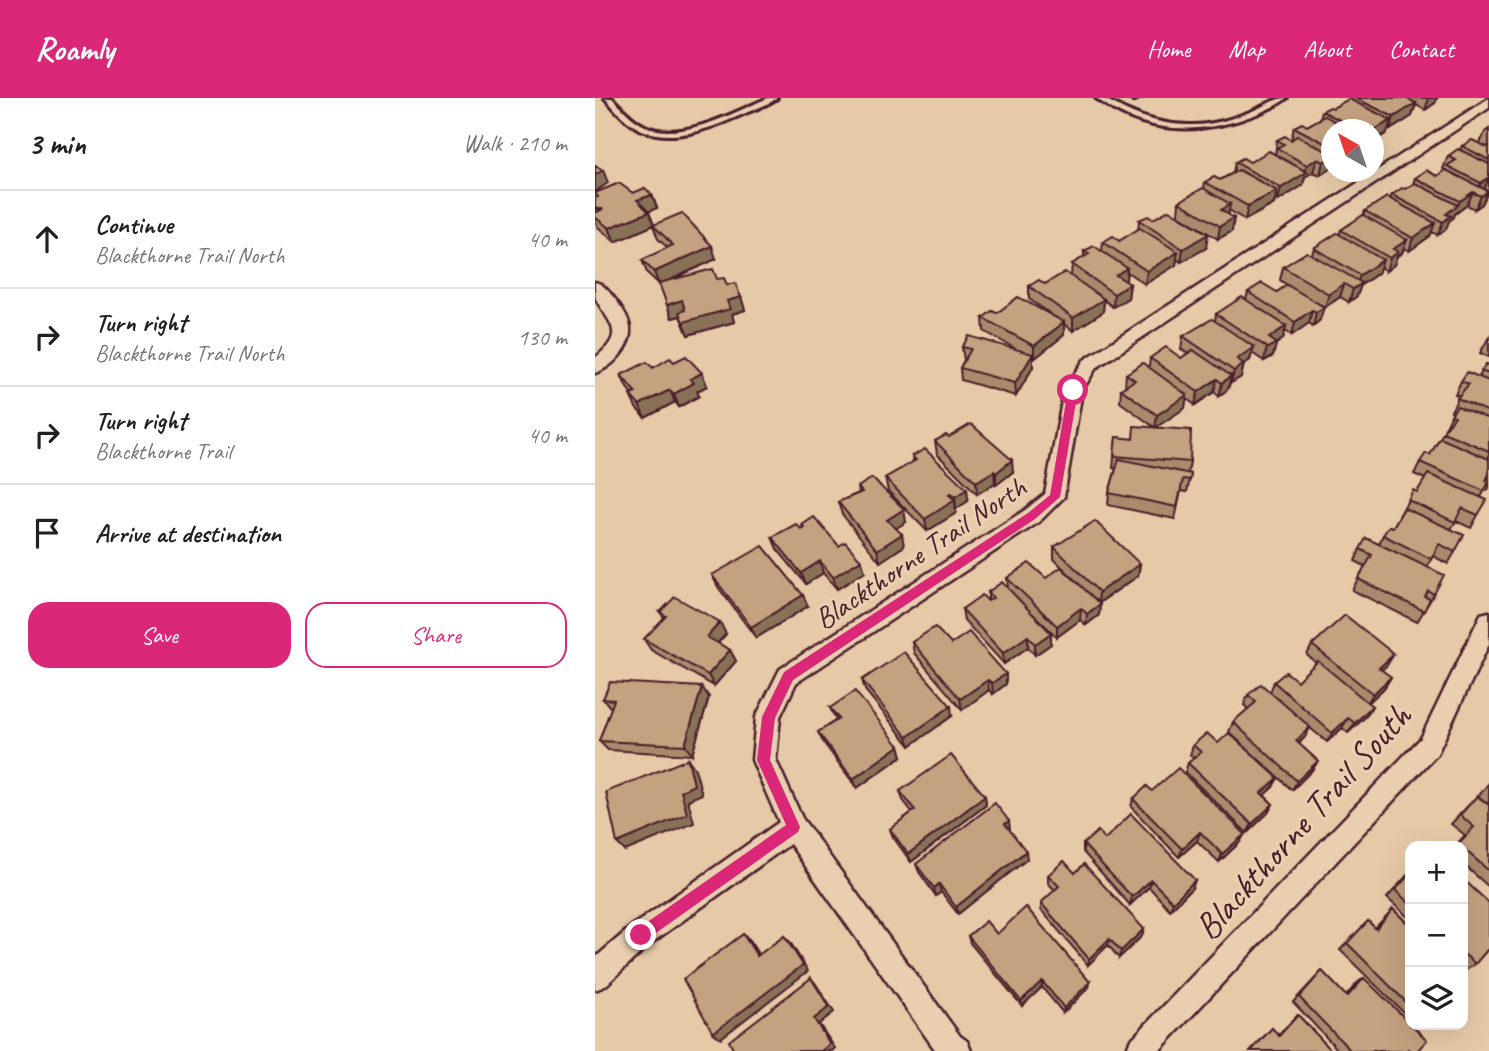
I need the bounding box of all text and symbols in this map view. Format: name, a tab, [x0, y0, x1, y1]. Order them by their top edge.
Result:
text: Roamly	[35, 28, 114, 70]
text: Home	[1147, 34, 1190, 64]
text: Map	[1228, 34, 1265, 64]
text: About	[1303, 34, 1351, 64]
text: Contact	[1389, 34, 1454, 64]
north arrow	[1321, 119, 1384, 182]
text: 3 min	[28, 125, 85, 163]
text: Walk · 210 m	[463, 129, 567, 158]
text: Continue	[95, 208, 173, 241]
icon: ahead	[28, 220, 66, 258]
text: 40 m	[528, 225, 567, 254]
text: Blackthorne Trail North	[95, 241, 284, 270]
text: Turn right	[95, 306, 186, 339]
icon: right	[28, 318, 66, 356]
text: 130 m	[518, 323, 567, 352]
text: Blackthorne Trail North	[95, 339, 284, 368]
route start	[1057, 374, 1088, 405]
text: Turn right	[95, 404, 186, 437]
icon: right	[28, 416, 66, 454]
text: 40 m	[528, 421, 567, 450]
text: Blackthorne Trail	[95, 437, 231, 466]
street label: Blackthorne Trail North	[807, 468, 1033, 638]
icon: arrive	[28, 514, 66, 552]
text: Arrive at destination	[95, 517, 281, 550]
button: Save	[28, 602, 291, 668]
button: Share	[305, 602, 567, 668]
street label: Blackthorne Trail South	[1184, 692, 1422, 949]
map controls	[1405, 841, 1468, 1030]
button: +	[1405, 841, 1468, 904]
button: −	[1405, 904, 1468, 967]
route end	[625, 919, 656, 950]
button: layers	[1405, 967, 1468, 1030]

